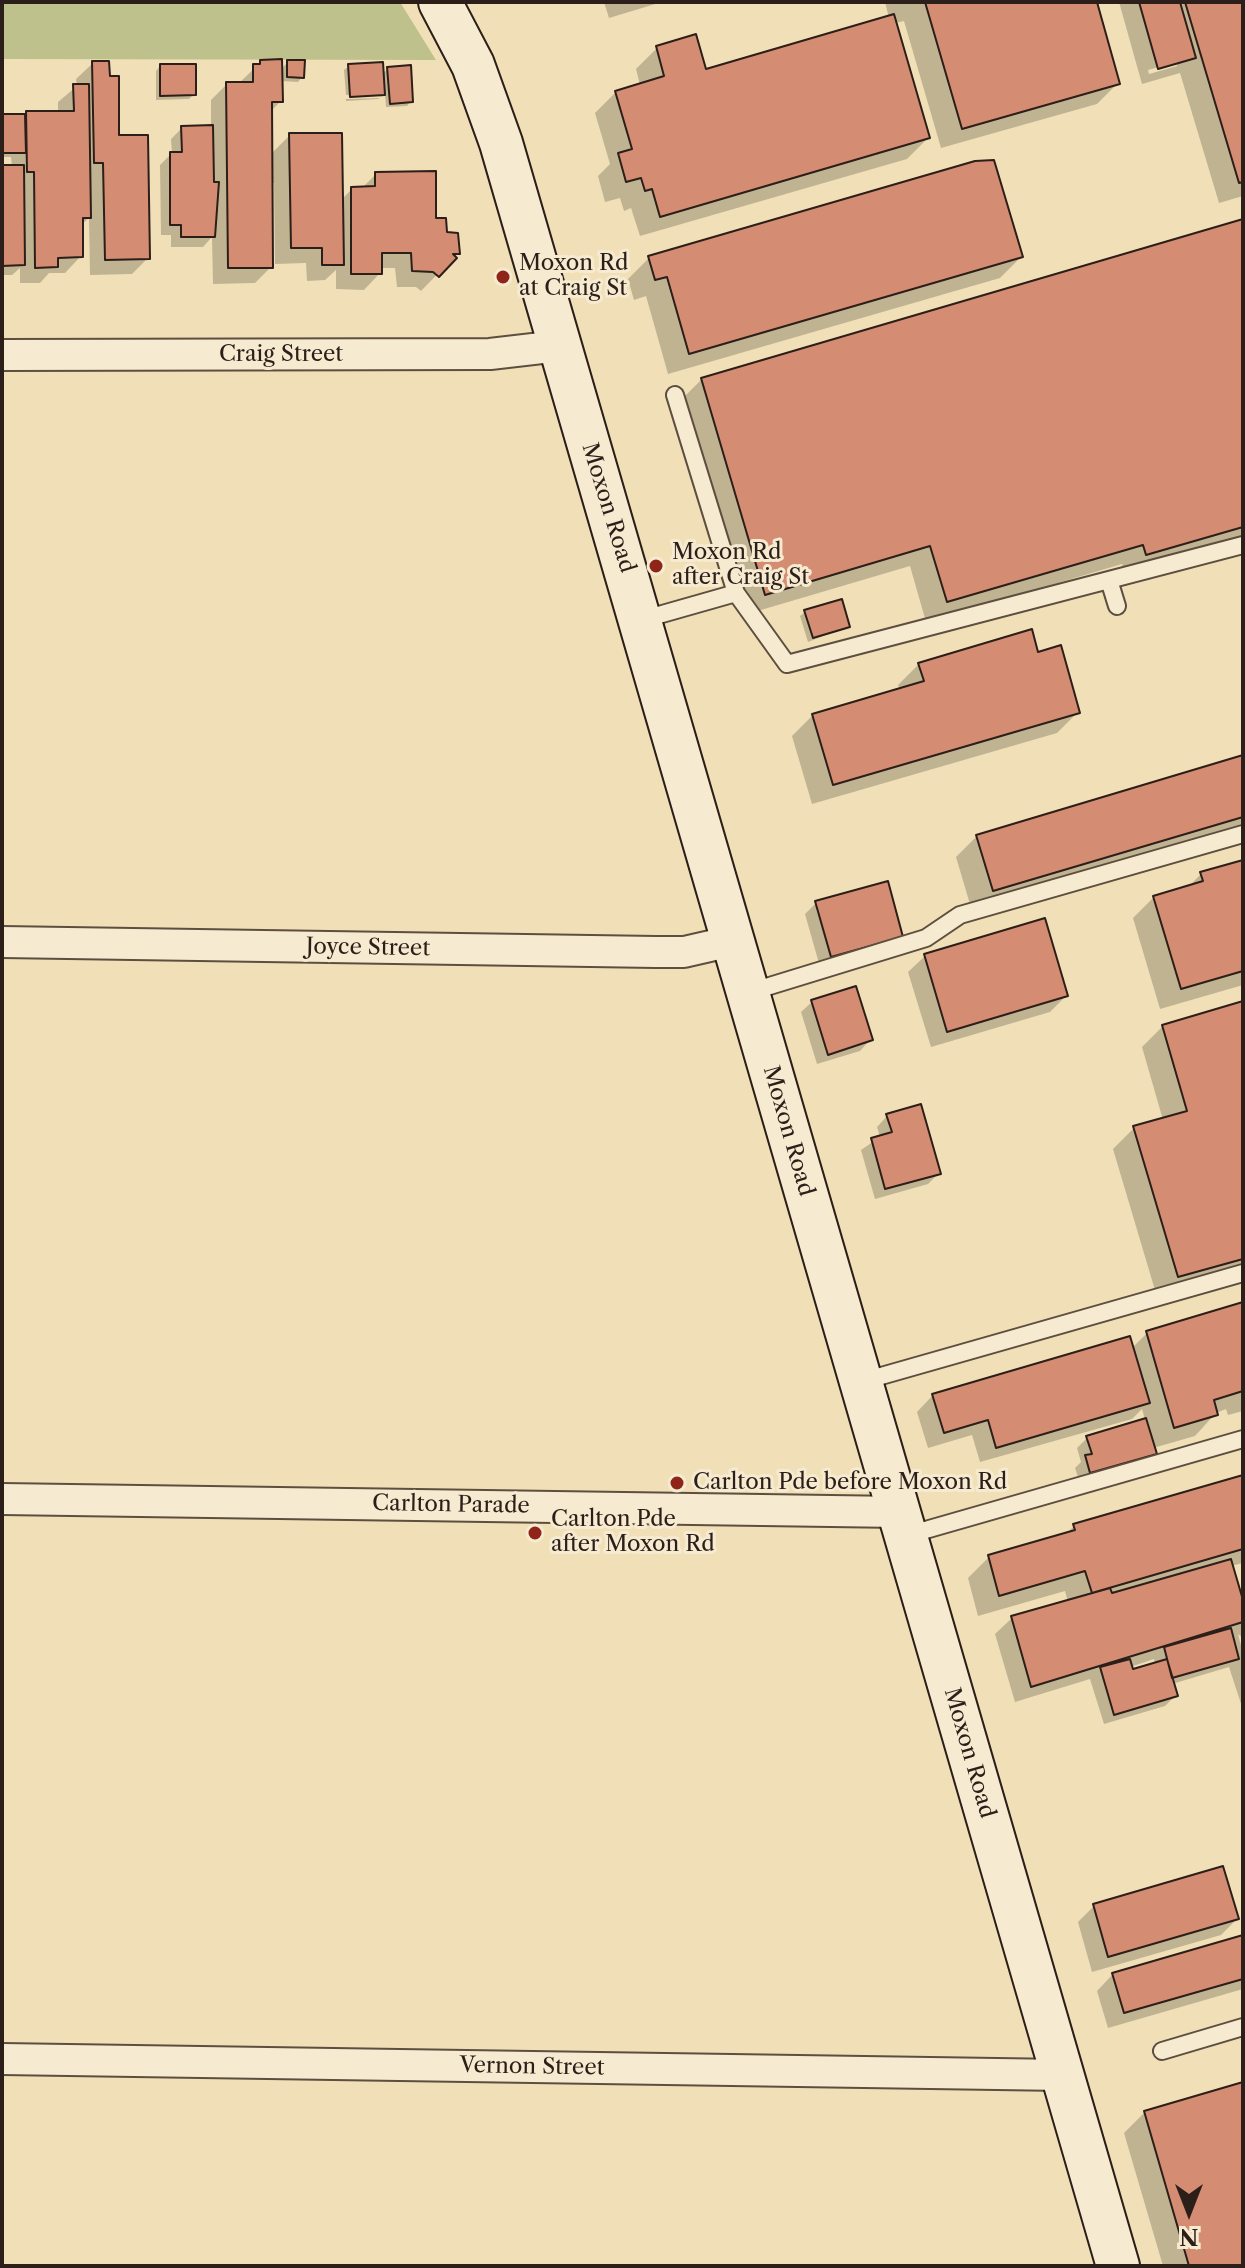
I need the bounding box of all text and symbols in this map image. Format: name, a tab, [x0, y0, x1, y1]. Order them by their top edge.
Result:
place label: Moxon Rd at Craig St	[519, 251, 628, 302]
marker: Moxon Rd at Craig St	[494, 268, 512, 286]
street label: Craig Street	[219, 342, 343, 368]
street label: Moxon Road	[576, 440, 640, 576]
place label: Moxon Rd after Craig St	[672, 540, 809, 592]
marker: Moxon Rd after Craig St	[647, 557, 665, 575]
street label: Joyce Street	[306, 934, 430, 962]
street label: Moxon Road	[757, 1063, 819, 1199]
place label: Carlton Pde before Moxon Rd	[693, 1470, 1007, 1496]
marker: Carlton Pde before Moxon Rd	[668, 1474, 686, 1492]
street label: Carlton Parade	[372, 1490, 530, 1520]
place label: Carlton Pde after Moxon Rd	[551, 1507, 715, 1558]
marker: Carlton Pde after Moxon Rd	[526, 1524, 544, 1542]
street label: Moxon Road	[938, 1685, 1000, 1821]
street label: Vernon Street	[459, 2053, 605, 2081]
north arrow	[1149, 2172, 1229, 2252]
text: N	[1179, 2223, 1199, 2250]

